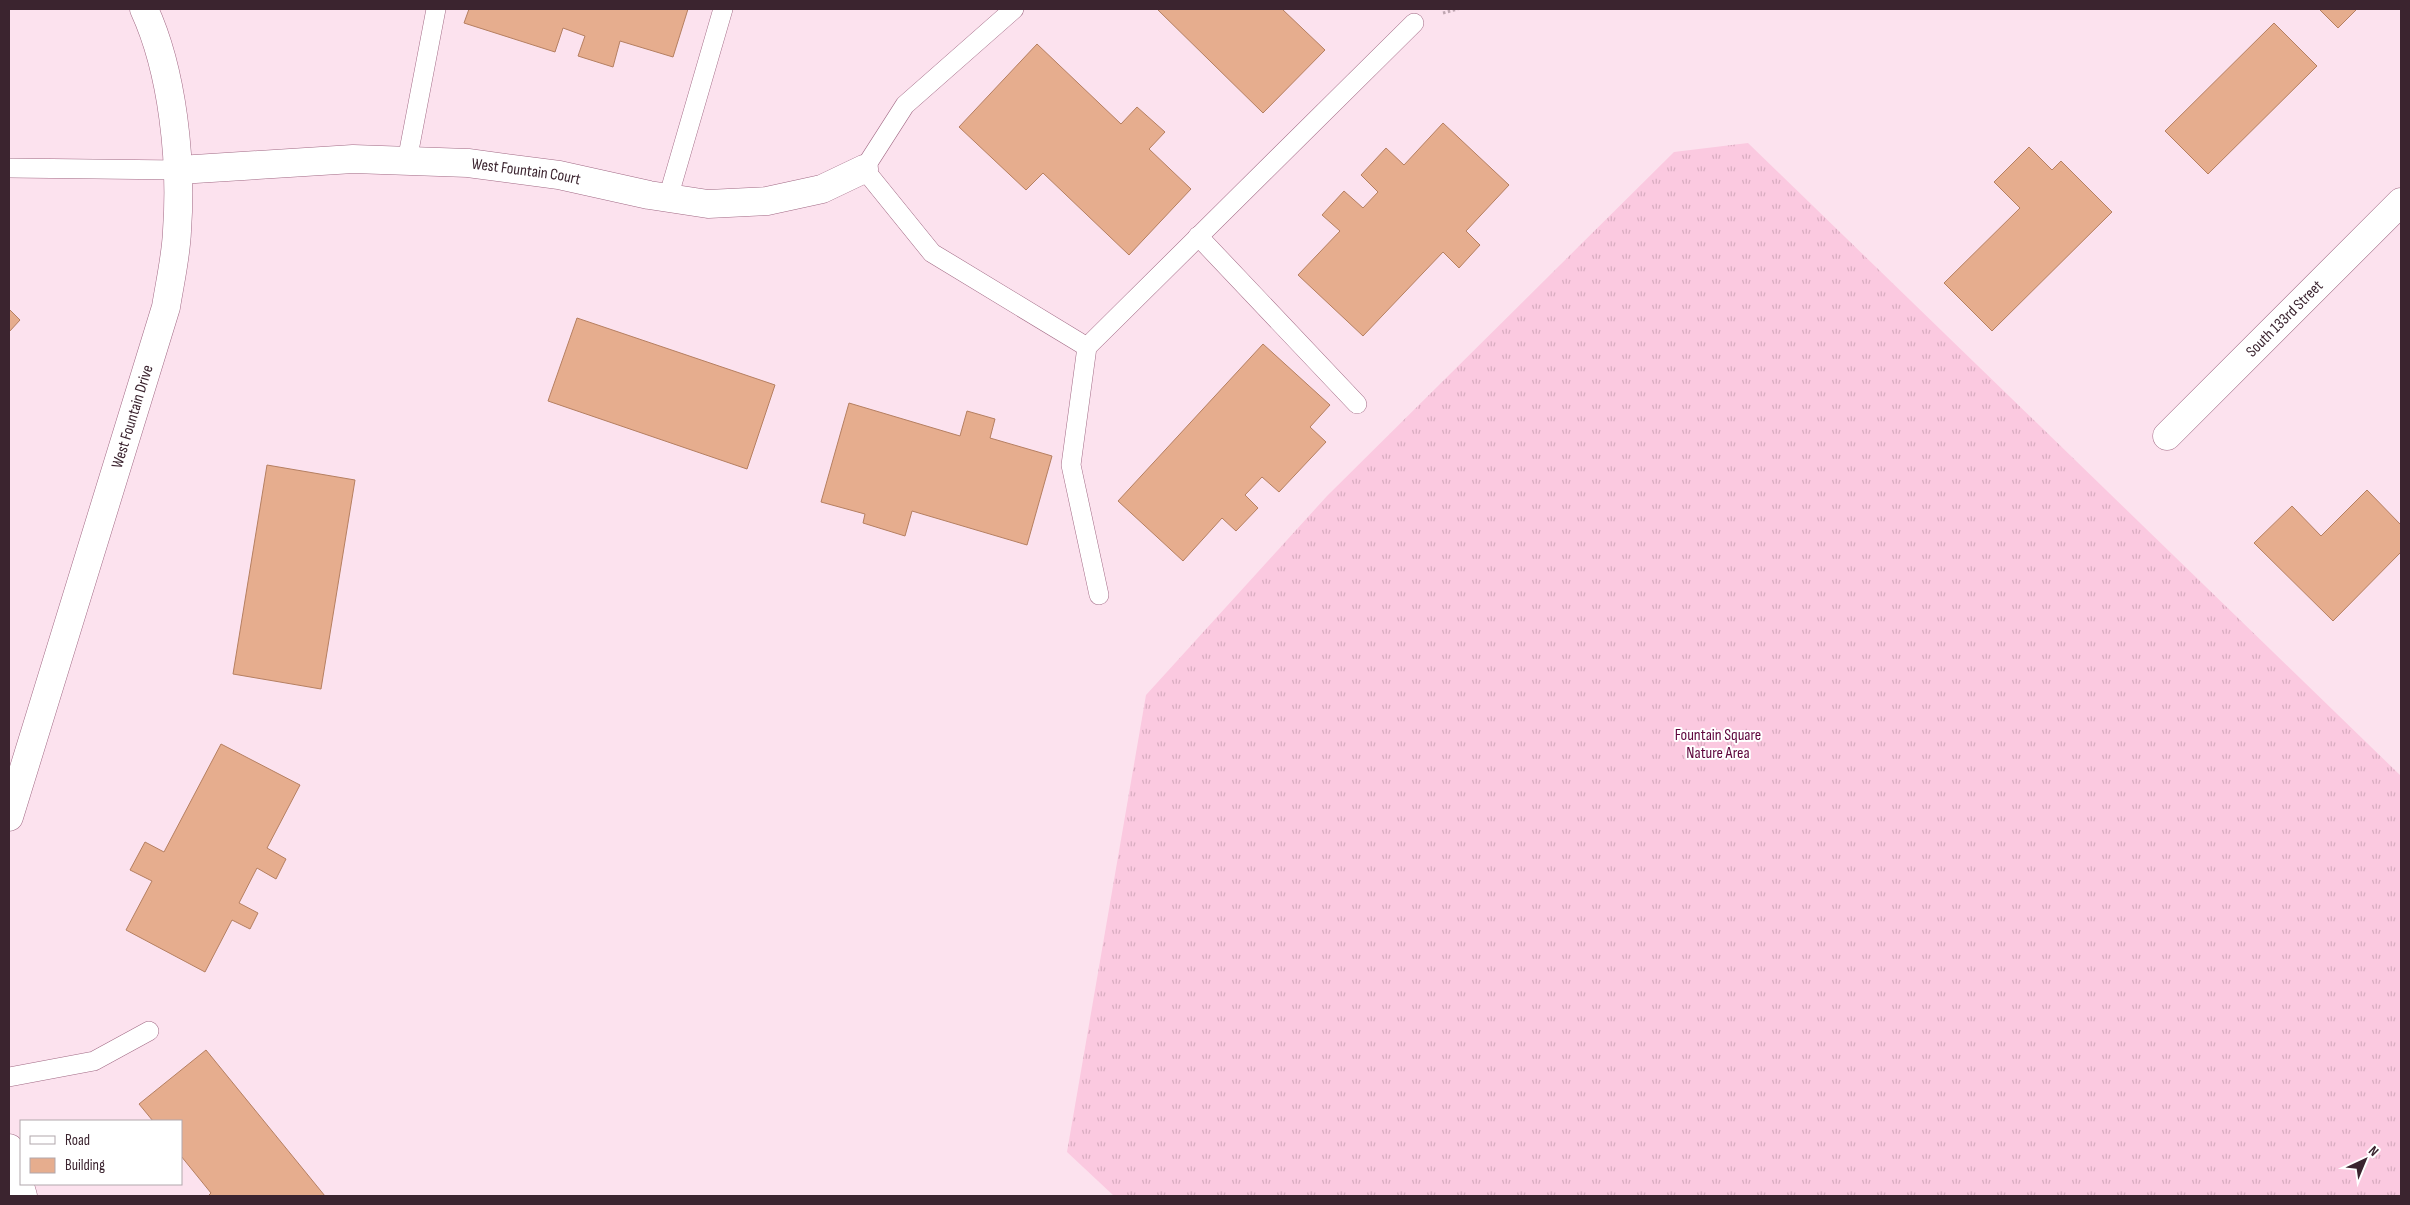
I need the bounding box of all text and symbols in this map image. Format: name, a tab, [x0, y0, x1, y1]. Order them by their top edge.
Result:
street label: West Fountain Court	[470, 154, 582, 189]
street label: South 133rd Street	[2242, 276, 2327, 361]
street label: West Fountain Drive	[107, 362, 157, 471]
park label: Fountain Square Nature Area	[1675, 726, 1761, 763]
legend	[20, 1120, 182, 1185]
text: Road	[65, 1131, 90, 1150]
north arrow	[2340, 1135, 2390, 1185]
text: N	[2365, 1142, 2382, 1160]
text: Building	[65, 1156, 105, 1175]

